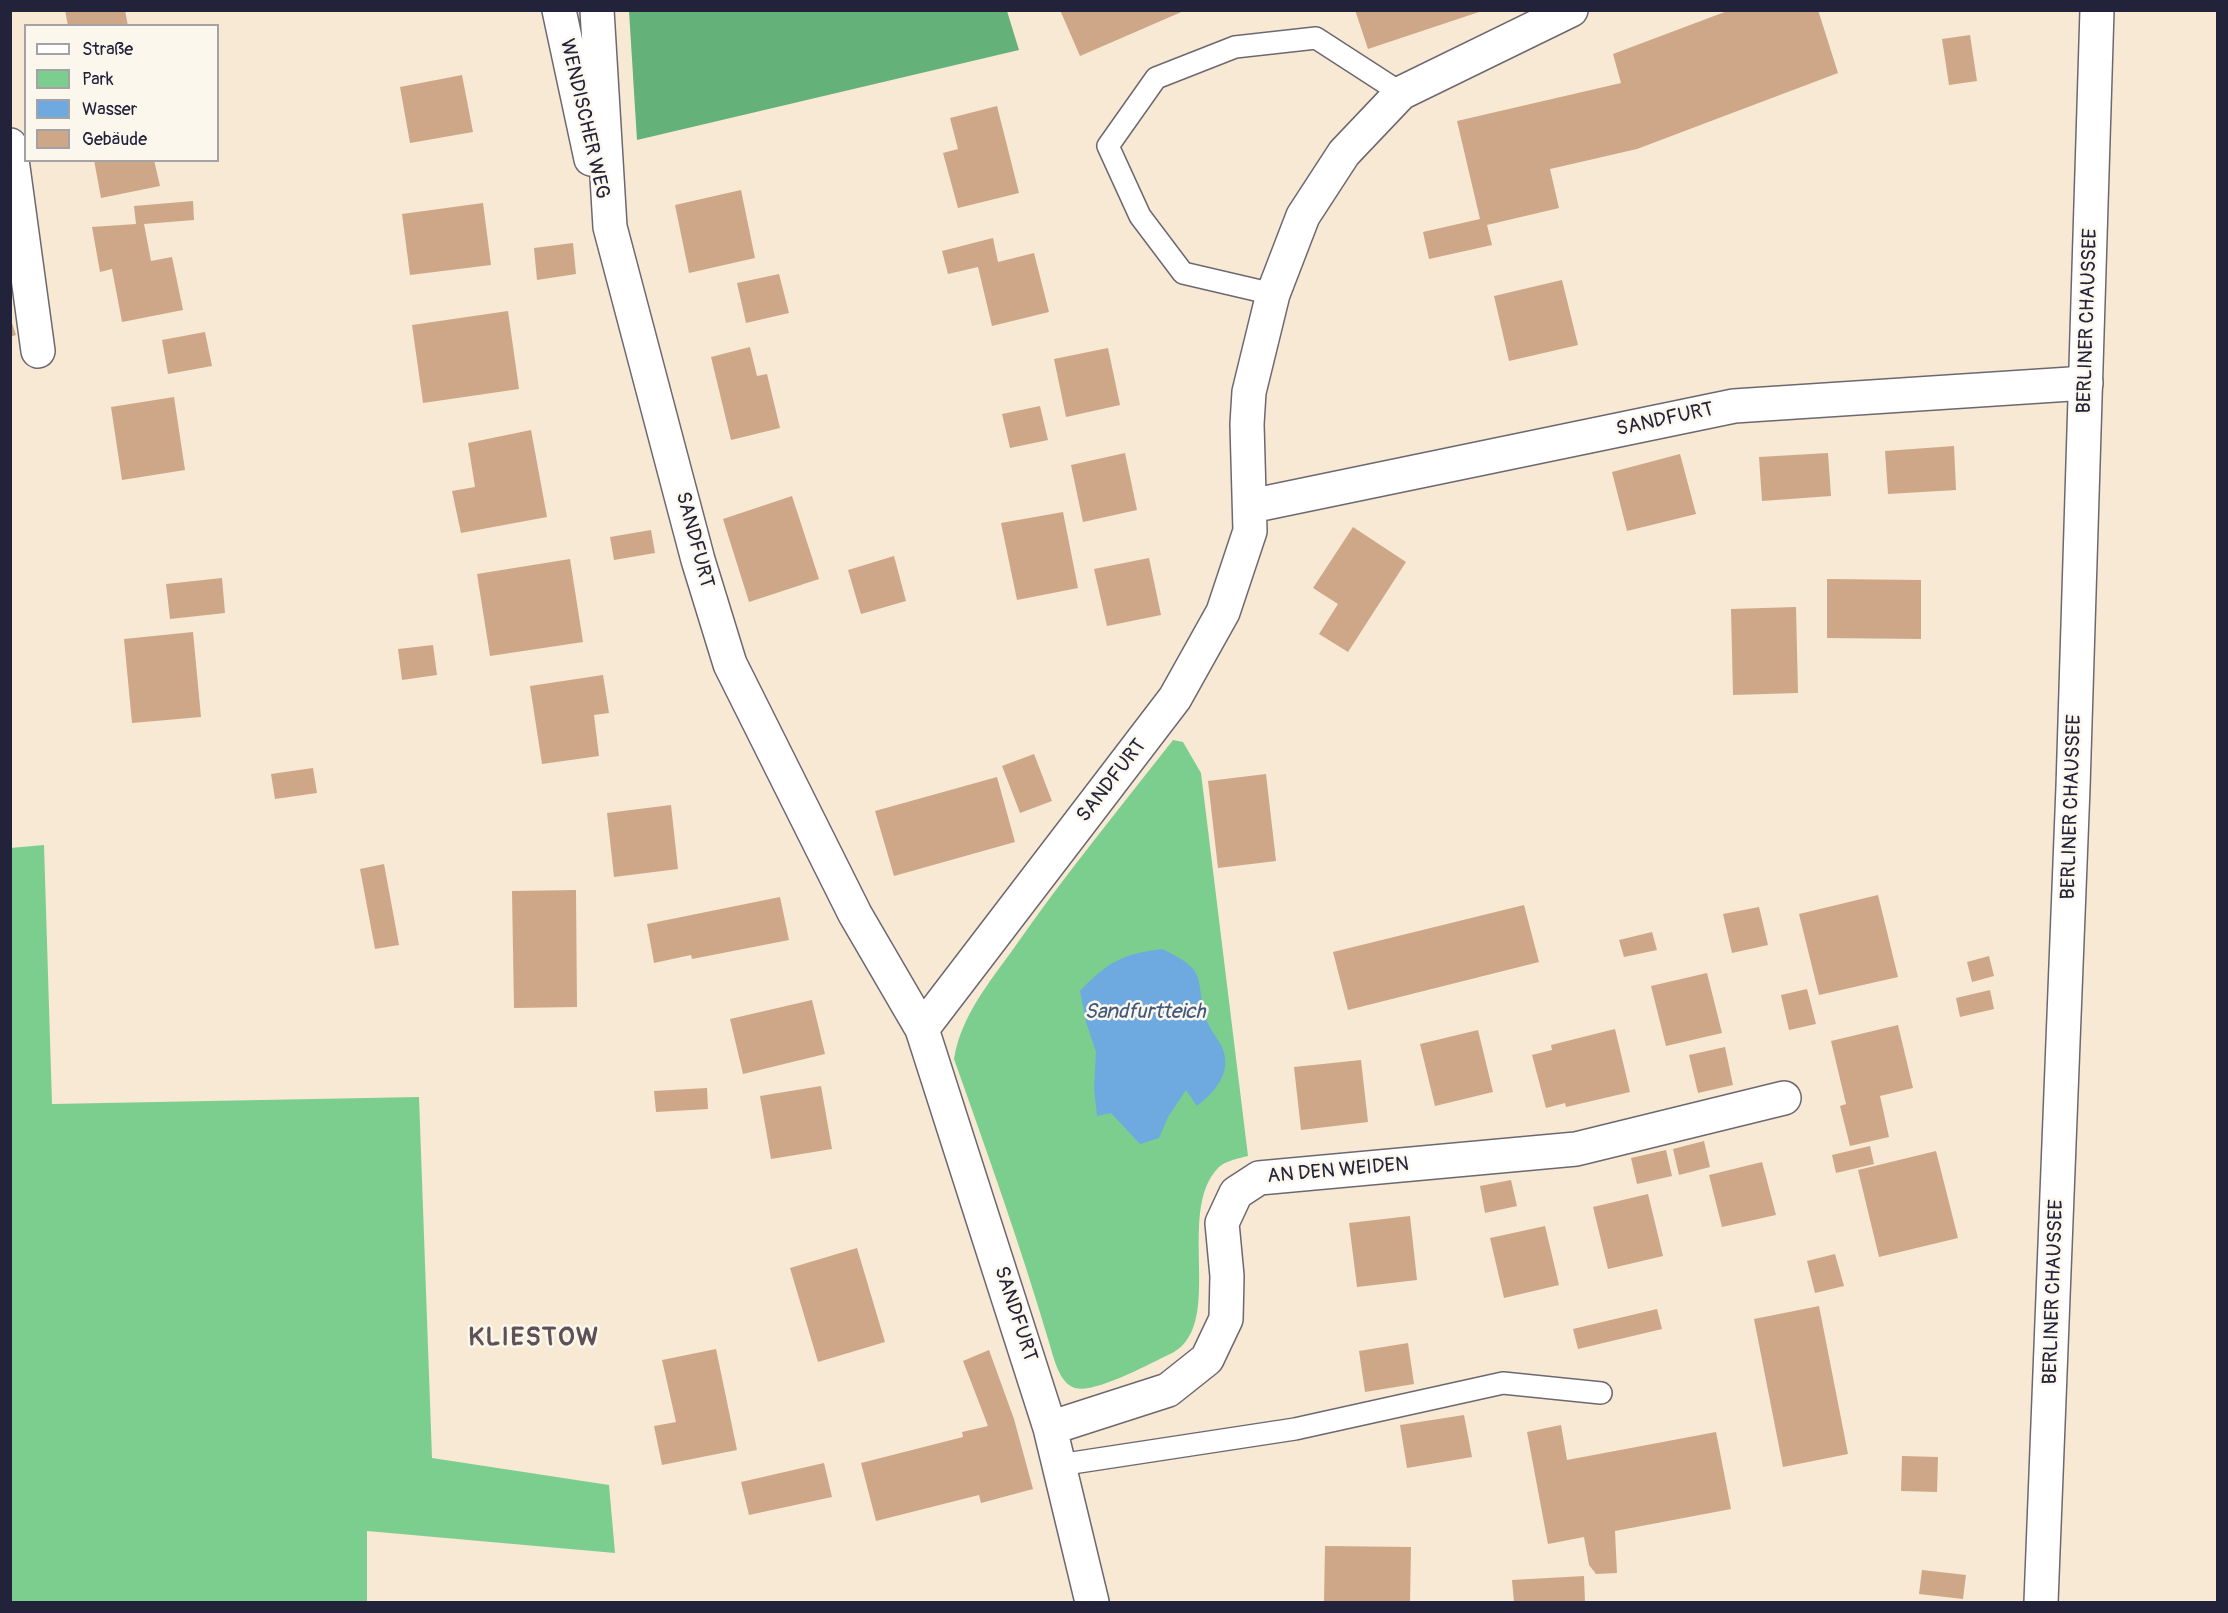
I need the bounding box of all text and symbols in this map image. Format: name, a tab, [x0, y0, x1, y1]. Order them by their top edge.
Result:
legend	[24, 24, 219, 162]
street label: WENDISCHER WEG	[554, 37, 614, 201]
text: Straße	[82, 38, 133, 61]
text: Park	[82, 68, 114, 91]
text: Wasser	[82, 98, 137, 121]
text: Gebäude	[82, 128, 147, 151]
street label: BERLINER CHAUSSEE	[2073, 228, 2103, 414]
street label: SANDFURT	[1614, 398, 1716, 442]
street label: SANDFURT	[670, 489, 718, 591]
street label: BERLINER CHAUSSEE	[2057, 714, 2087, 900]
street label: SANDFURT	[1072, 735, 1152, 827]
water label: Sandfurtteich	[1085, 1000, 1205, 1026]
street label: AN DEN WEIDEN	[1266, 1153, 1410, 1189]
street label: BERLINER CHAUSSEE	[2039, 1199, 2069, 1385]
street label: SANDFURT	[988, 1263, 1042, 1365]
district label: KLIESTOW	[468, 1322, 600, 1354]

